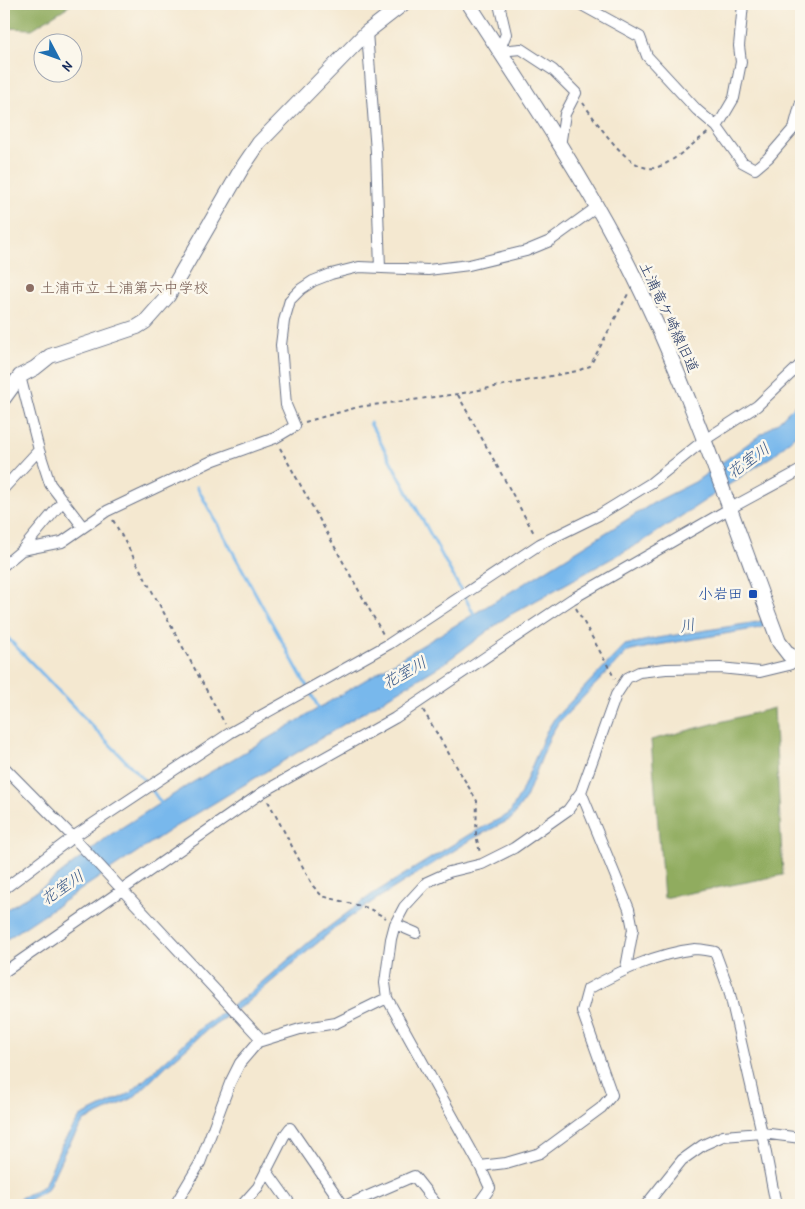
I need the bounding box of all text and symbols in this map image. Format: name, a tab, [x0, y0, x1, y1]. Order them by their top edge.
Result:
north arrow	[32, 32, 82, 82]
text: N	[58, 58, 78, 76]
street label: 土浦竜ケ崎線旧道	[635, 258, 704, 376]
place label: 土浦市立 土浦第六中学校	[40, 277, 208, 298]
marker: 土浦市立 土浦第六中学校	[24, 282, 36, 294]
water label: 花室川	[722, 437, 774, 483]
place label: 小岩田	[698, 583, 743, 604]
marker: 小岩田	[747, 588, 759, 600]
water label: 川	[677, 613, 697, 637]
water label: 花室川	[378, 651, 430, 693]
water label: 花室川	[36, 864, 88, 910]

